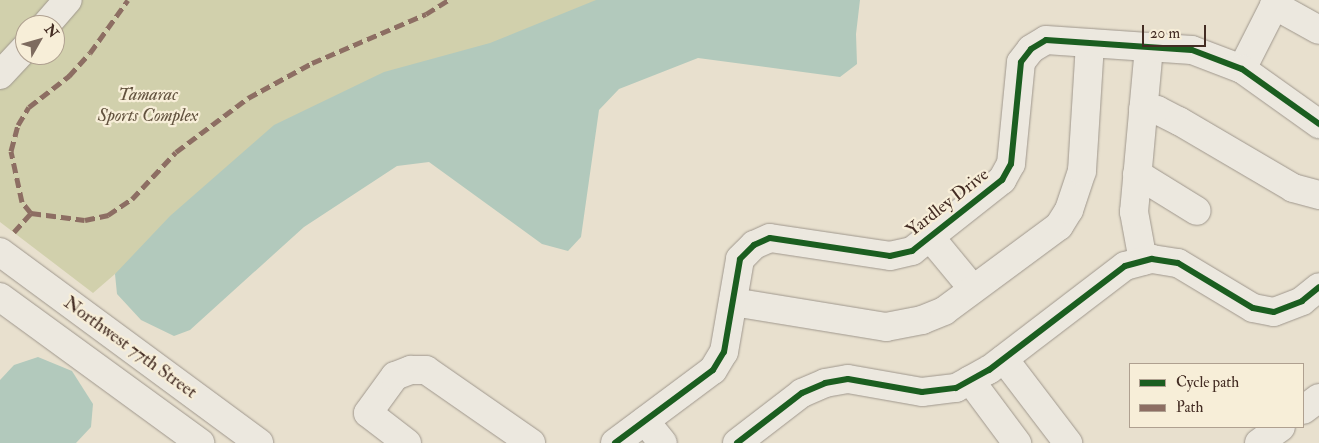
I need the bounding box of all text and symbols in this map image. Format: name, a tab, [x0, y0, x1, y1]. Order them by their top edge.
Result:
north arrow	[15, 15, 65, 65]
scale bar	[1144, 15, 1208, 47]
text: N	[41, 21, 62, 41]
text: 20 m	[1150, 24, 1180, 43]
park label: Tamarac Sports Complex	[98, 85, 198, 128]
street label: Yardley Drive	[903, 164, 993, 242]
street label: Northwest 77th Street	[59, 292, 201, 404]
legend	[1129, 363, 1304, 428]
text: Cycle path	[1176, 373, 1239, 392]
text: Path	[1176, 398, 1203, 417]

